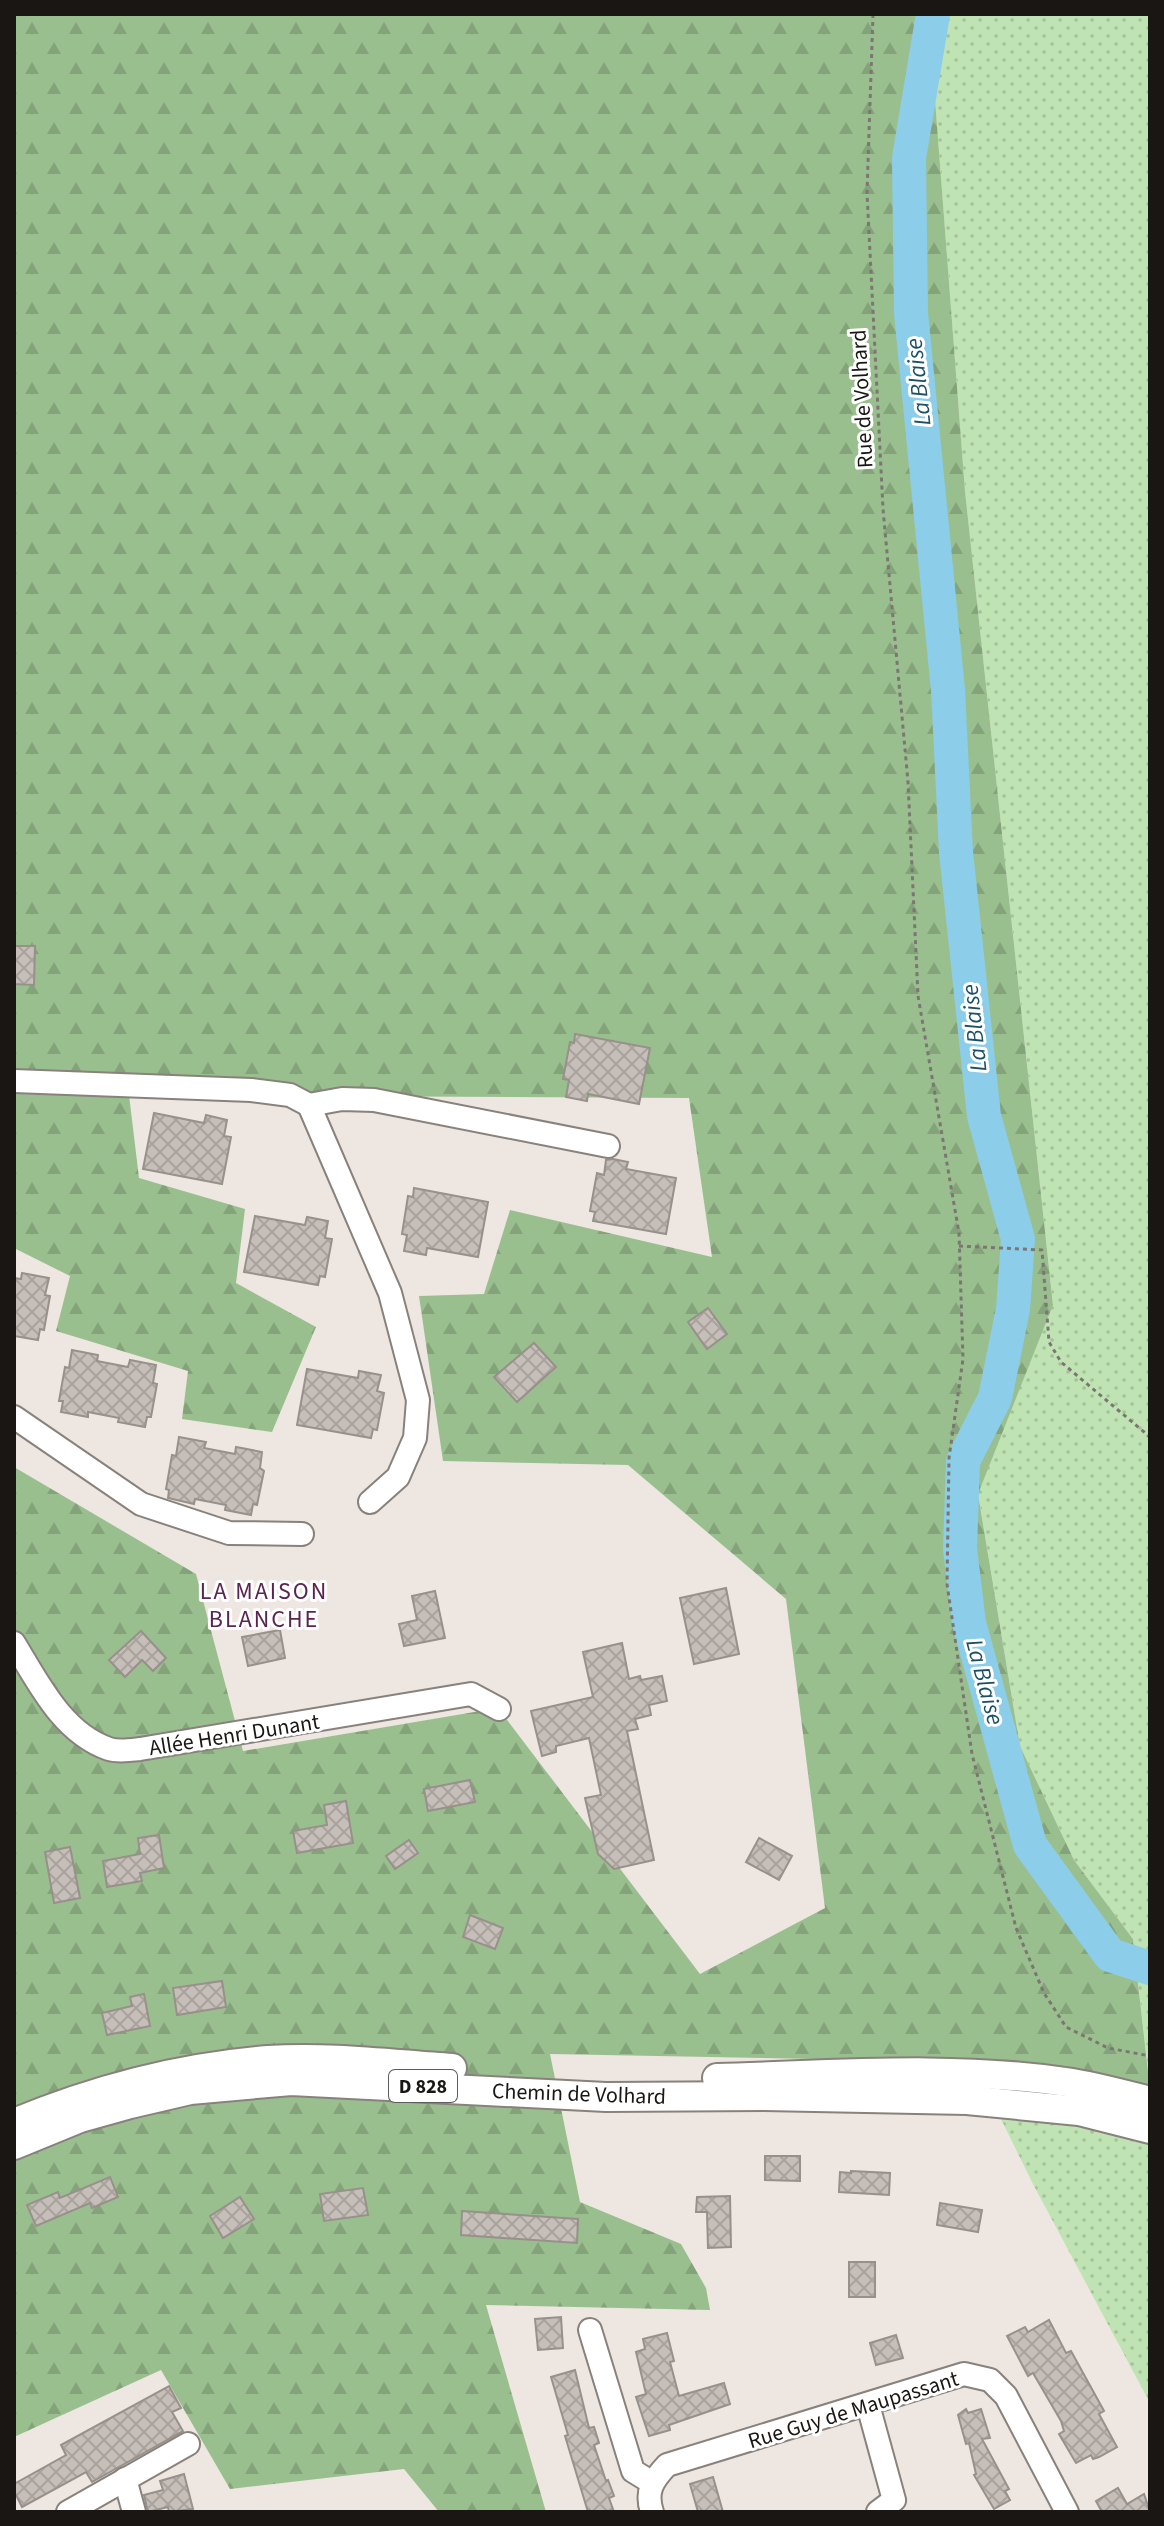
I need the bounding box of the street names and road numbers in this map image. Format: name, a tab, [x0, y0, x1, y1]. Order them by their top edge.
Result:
street label: Rue de Volhard	[842, 329, 882, 469]
street label: Allée Henri Dunant	[147, 1706, 322, 1764]
road number: D 828	[389, 2070, 457, 2102]
street label: Chemin de Volhard	[491, 2075, 667, 2113]
street label: Rue Guy de Maupassant	[744, 2363, 963, 2457]

